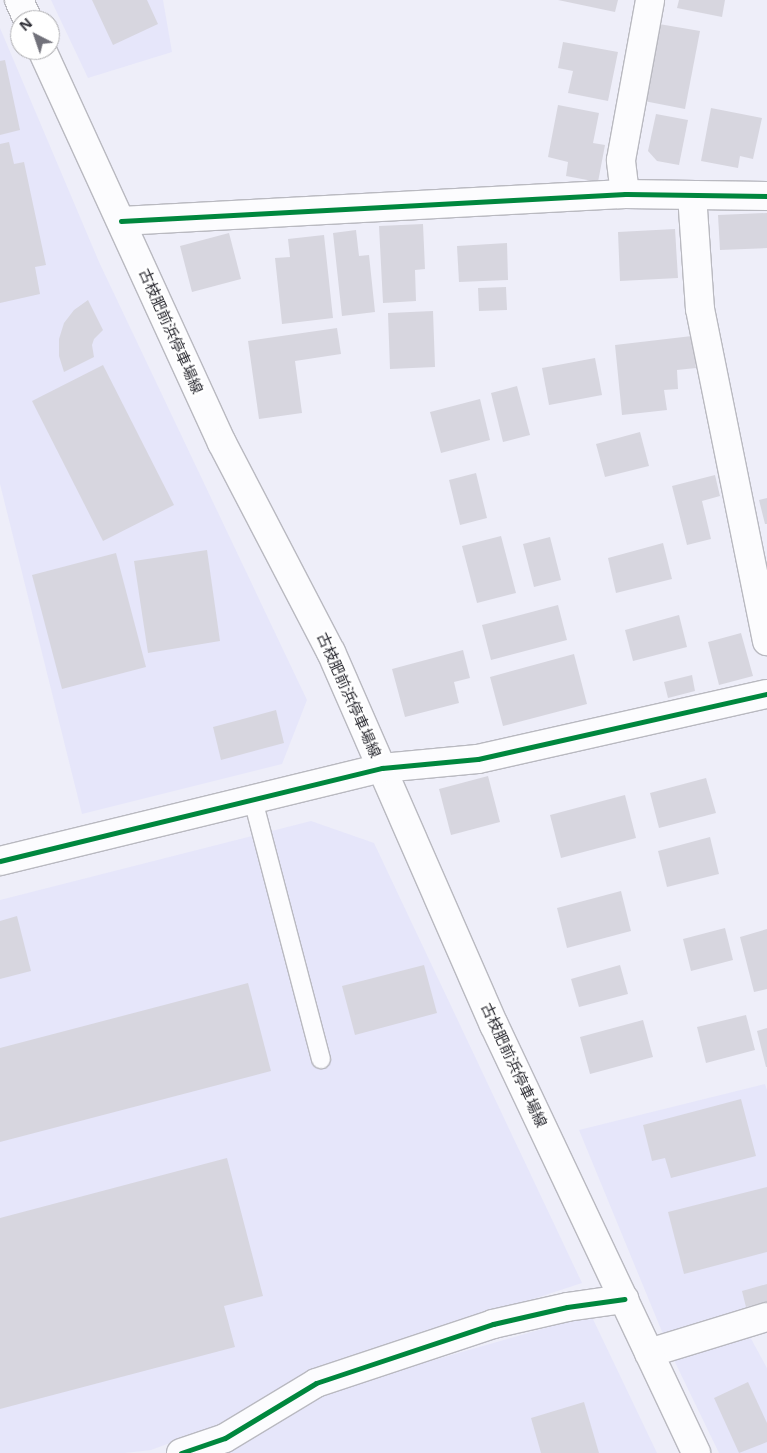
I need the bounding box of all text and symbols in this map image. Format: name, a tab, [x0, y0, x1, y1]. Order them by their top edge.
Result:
north arrow	[10, 10, 60, 60]
text: N	[15, 13, 36, 35]
street label: 古枝肥前浜停車場線	[135, 266, 207, 396]
street label: 古枝肥前浜停車場線	[313, 630, 385, 760]
street label: 古枝肥前浜停車場線	[477, 1000, 551, 1130]

